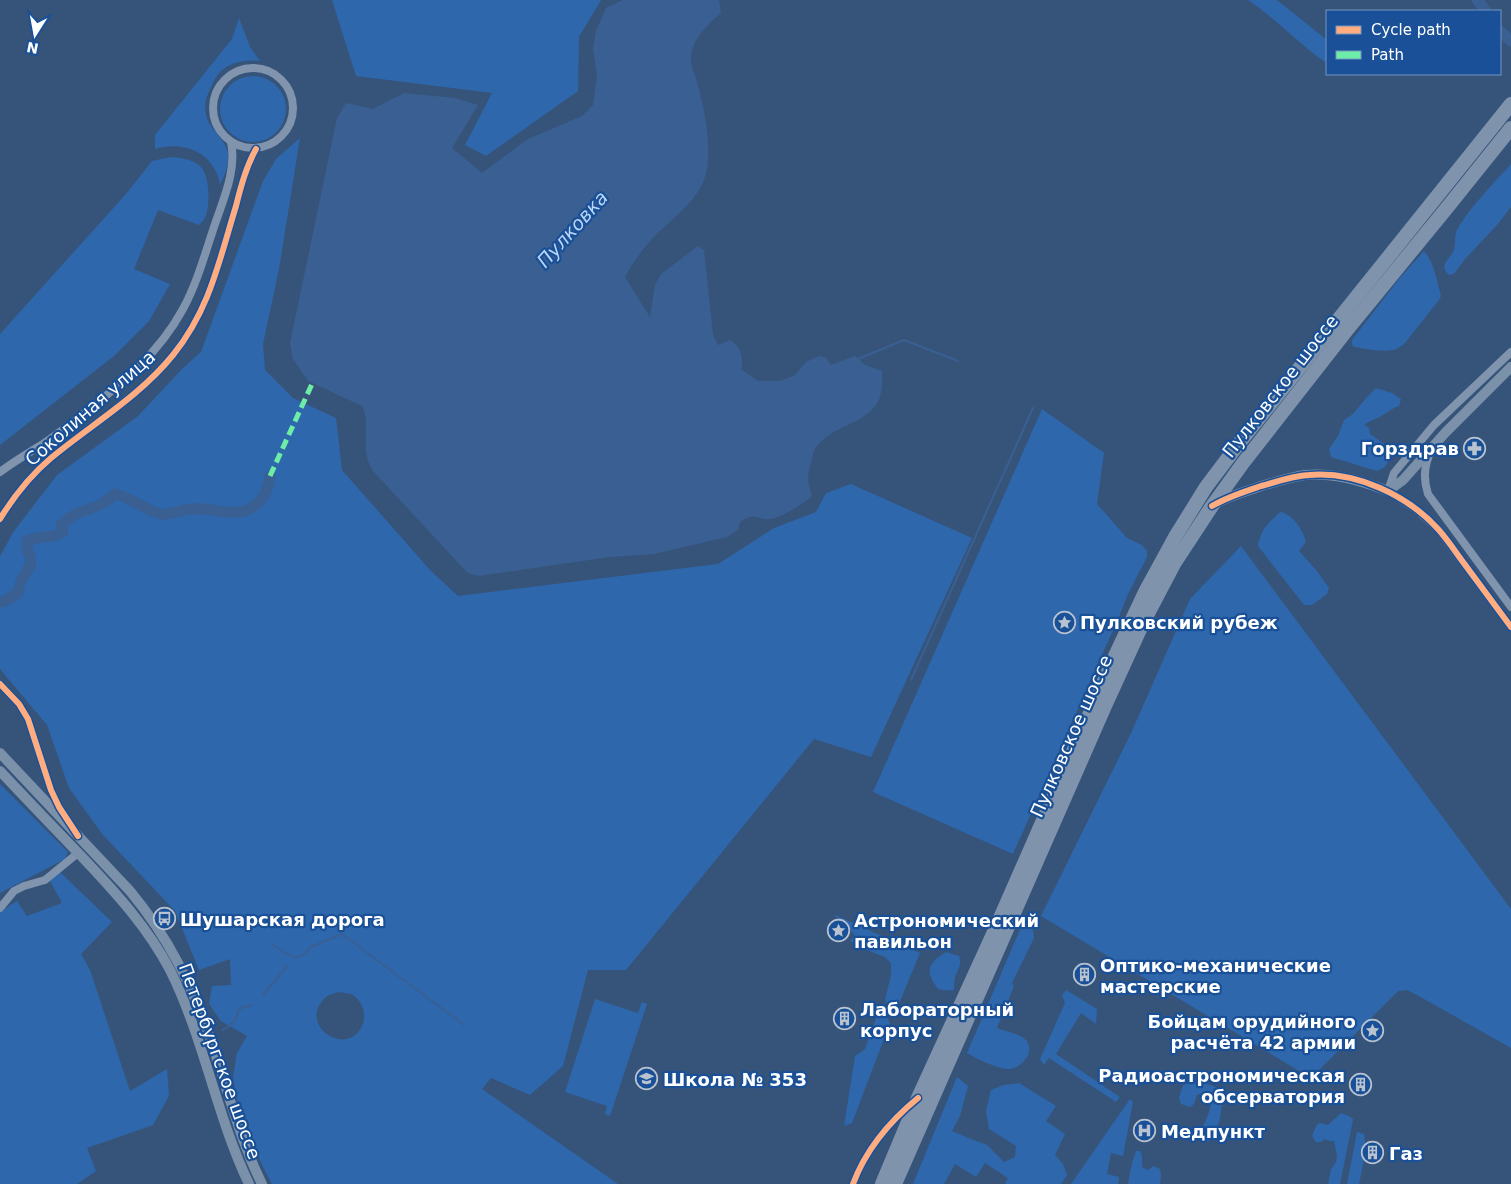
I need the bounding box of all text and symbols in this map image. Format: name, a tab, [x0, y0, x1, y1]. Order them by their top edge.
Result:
north arrow	[10, 10, 60, 60]
legend	[1326, 10, 1501, 75]
text: Cycle path	[1371, 21, 1451, 39]
text: N	[25, 39, 40, 57]
text: Path	[1371, 46, 1404, 64]
water label: Пулковка	[532, 186, 612, 272]
street label: Пулковское шоссе	[1218, 311, 1342, 461]
street label: Соколиная улица	[21, 346, 159, 470]
pharmacy icon: Горздрав	[1463, 436, 1487, 460]
place label: Горздрав	[1361, 438, 1459, 459]
place icon: Пулковский рубеж	[1052, 610, 1076, 634]
place label: Пулковский рубеж	[1080, 612, 1278, 633]
street label: Пулковское шоссе	[1026, 652, 1116, 820]
bus stop icon: Шушарская дорога	[152, 907, 176, 931]
place label: Шушарская дорога	[180, 909, 385, 930]
place label: Астрономический павильон	[854, 910, 1039, 952]
place icon: Астрономический павильон	[826, 918, 850, 942]
place label: Оптико-механические мастерские	[1100, 955, 1331, 997]
street label: Петербургское шоссе	[175, 960, 265, 1162]
building icon: Оптико-механические мастерские	[1072, 963, 1096, 987]
place label: Лабораторный корпус	[860, 999, 1014, 1041]
building icon: Лабораторный корпус	[832, 1007, 856, 1031]
place label: Бойцам орудийного расчёта 42 армии	[1148, 1011, 1356, 1053]
place icon: Бойцам орудийного расчёта 42 армии	[1360, 1019, 1384, 1043]
place label: Радиоастрономическая обсерватория	[1098, 1065, 1345, 1107]
school or university icon: Школа № 353	[635, 1067, 659, 1091]
place label: Школа № 353	[663, 1069, 807, 1090]
building icon: Радиоастрономическая обсерватория	[1349, 1073, 1373, 1097]
hospital icon: Медпункт	[1133, 1119, 1157, 1143]
place label: Медпункт	[1161, 1121, 1265, 1142]
building icon: Газ	[1361, 1141, 1385, 1165]
place label: Газ	[1389, 1143, 1423, 1164]

